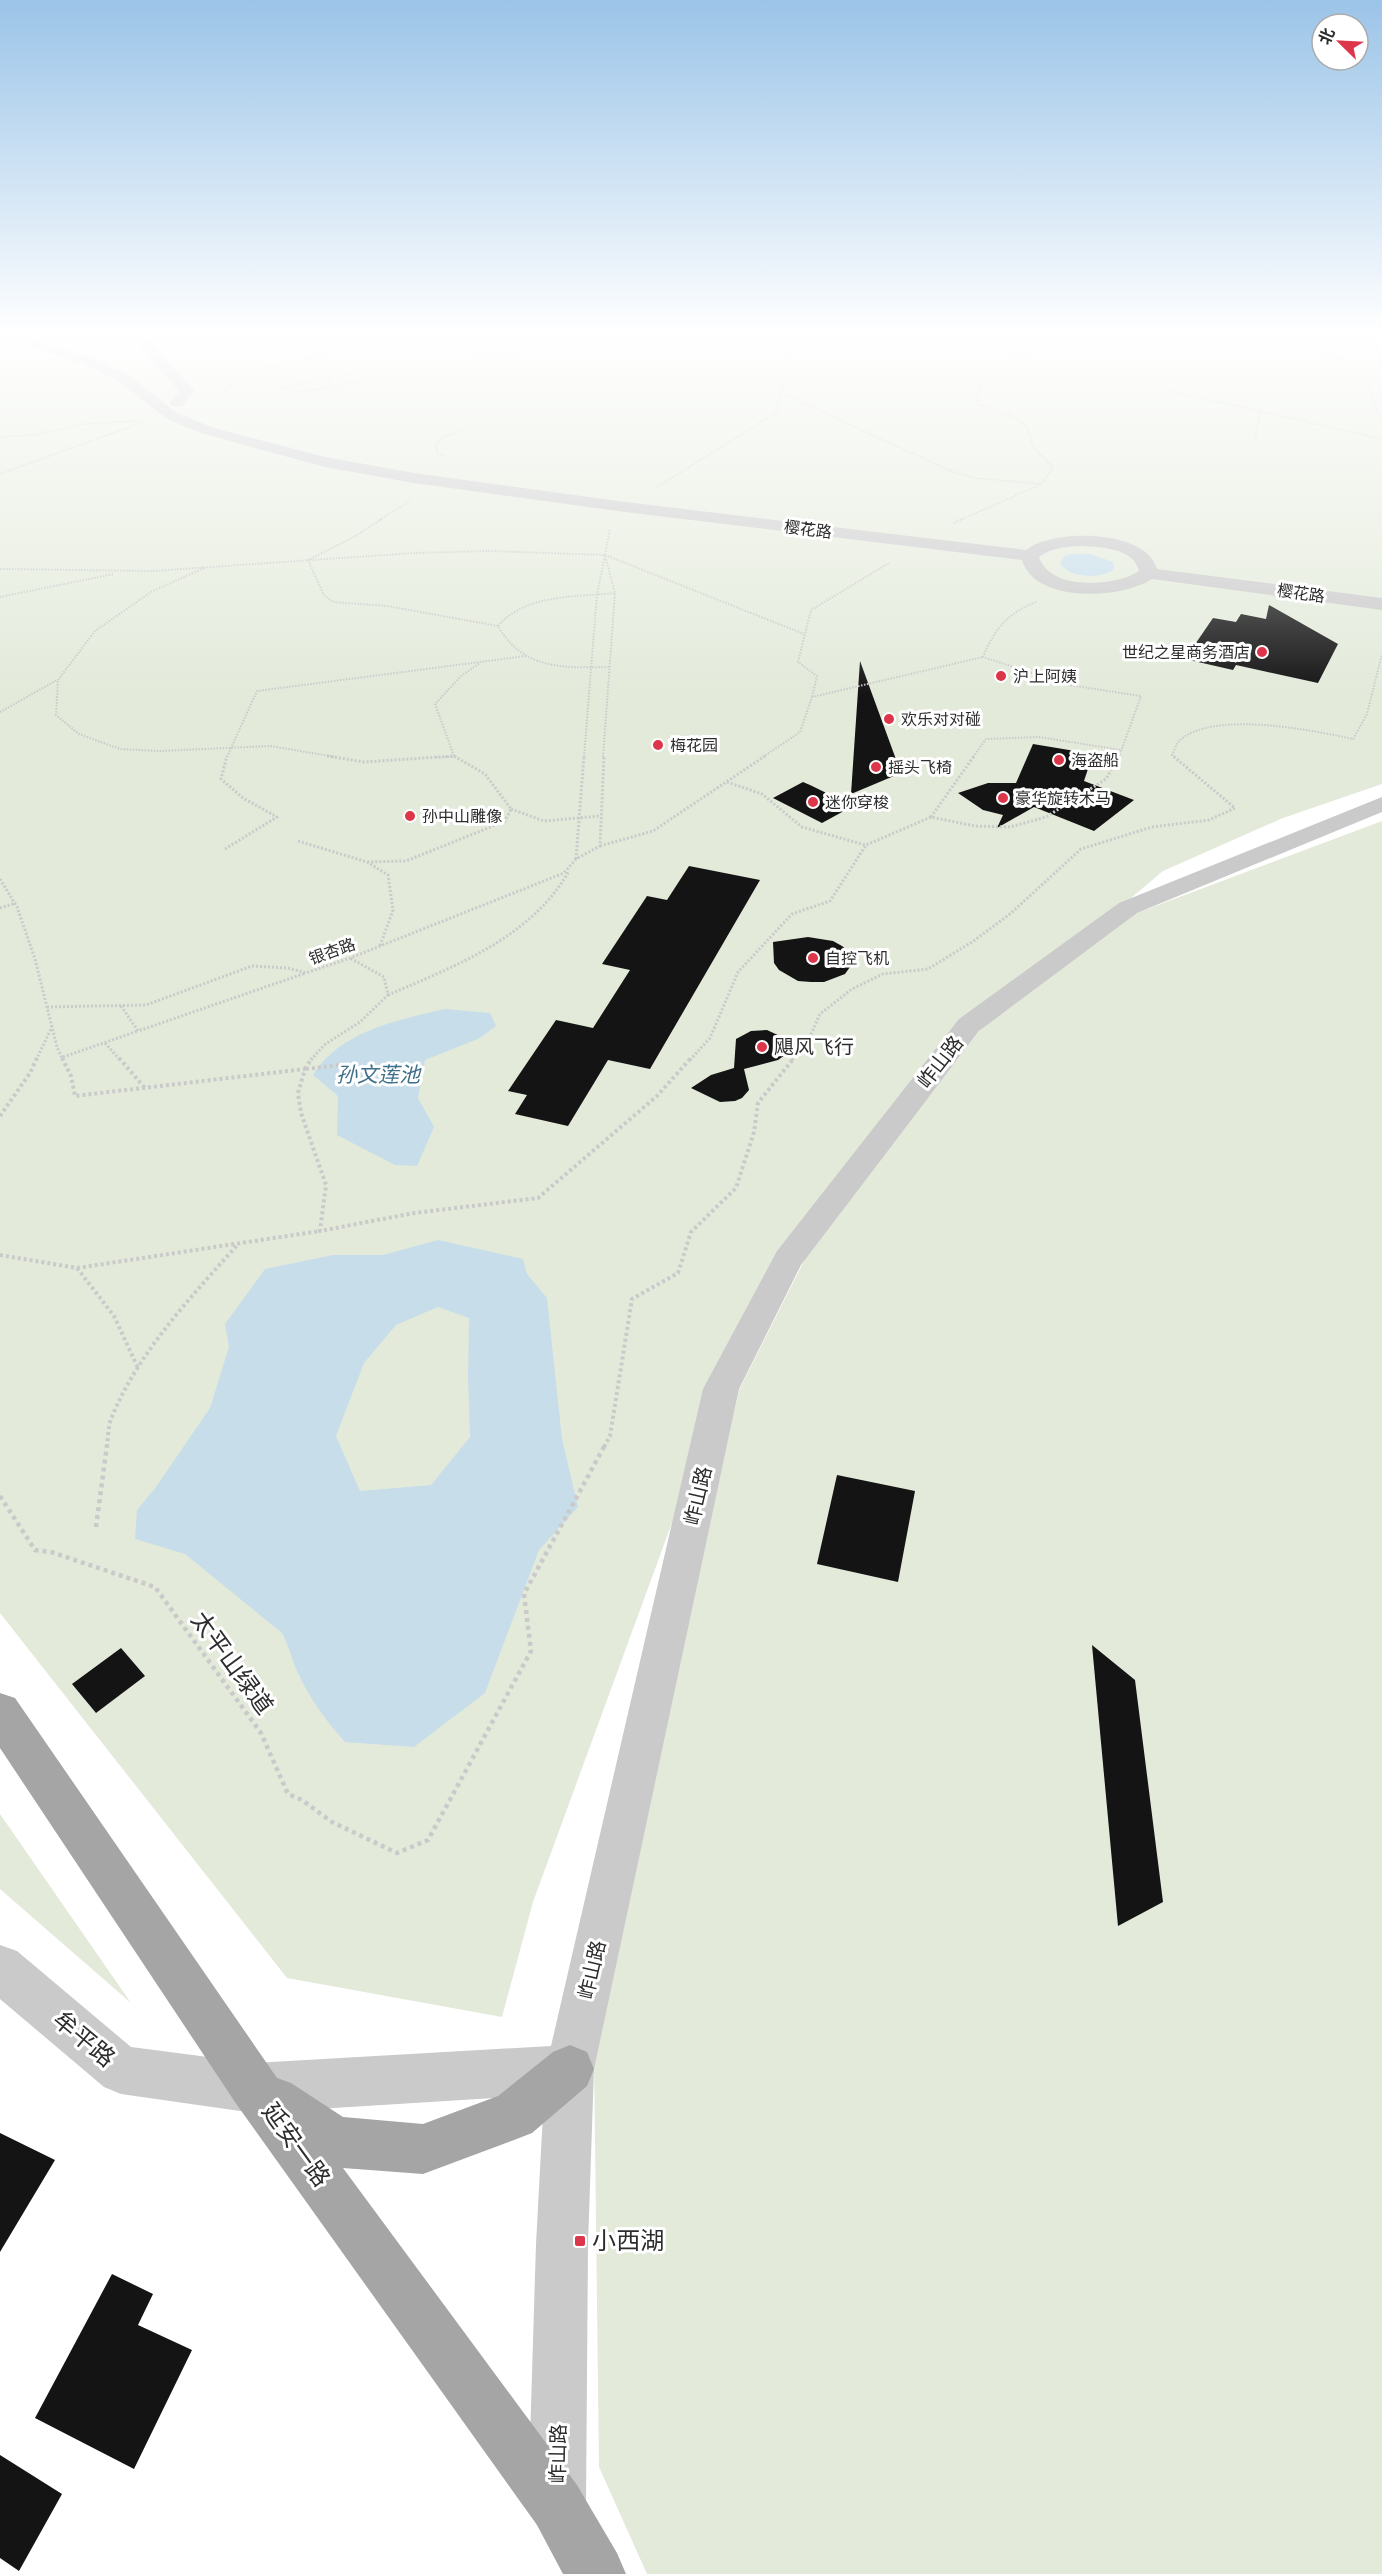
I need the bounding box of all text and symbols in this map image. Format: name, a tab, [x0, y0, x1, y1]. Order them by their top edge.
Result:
north arrow	[1310, 12, 1370, 72]
text: 北	[1314, 25, 1339, 47]
street label: 樱花路	[783, 516, 833, 542]
street label: 樱花路	[1276, 580, 1326, 606]
place label: 世纪之星商务酒店	[1122, 642, 1250, 662]
marker: 世纪之星商务酒店	[1255, 645, 1269, 659]
place label: 沪上阿姨	[1013, 666, 1077, 686]
marker: 沪上阿姨	[994, 669, 1008, 683]
place label: 欢乐对对碰	[901, 709, 981, 729]
marker: 欢乐对对碰	[882, 712, 896, 726]
place label: 梅花园	[670, 735, 718, 755]
marker: 梅花园	[651, 738, 665, 752]
place label: 海盗船	[1071, 750, 1119, 770]
marker: 海盗船	[1052, 753, 1066, 767]
place label: 摇头飞椅	[888, 757, 952, 777]
marker: 摇头飞椅	[869, 760, 883, 774]
place label: 豪华旋转木马	[1015, 788, 1111, 808]
marker: 豪华旋转木马	[996, 791, 1010, 805]
place label: 迷你穿梭	[825, 792, 889, 812]
marker: 迷你穿梭	[806, 795, 820, 809]
place label: 孙中山雕像	[422, 806, 502, 826]
marker: 孙中山雕像	[403, 809, 417, 823]
street label: 银杏路	[306, 933, 358, 969]
place label: 自控飞机	[825, 948, 889, 968]
marker: 自控飞机	[806, 951, 820, 965]
street label: 岞山路	[911, 1030, 967, 1092]
place label: 飓风飞行	[774, 1034, 854, 1058]
marker: 飓风飞行	[755, 1040, 769, 1054]
water label: 孙文莲池	[336, 1061, 422, 1087]
street label: 岞山路	[679, 1464, 715, 1528]
street label: 太平山绿道	[186, 1605, 280, 1719]
street label: 岞山路	[573, 1938, 609, 2002]
street label: 牟平路	[48, 2004, 122, 2072]
street label: 延安一路	[257, 2097, 337, 2191]
place label: 小西湖	[592, 2225, 664, 2254]
marker: 小西湖	[573, 2234, 587, 2248]
street label: 岞山路	[544, 2424, 570, 2484]

